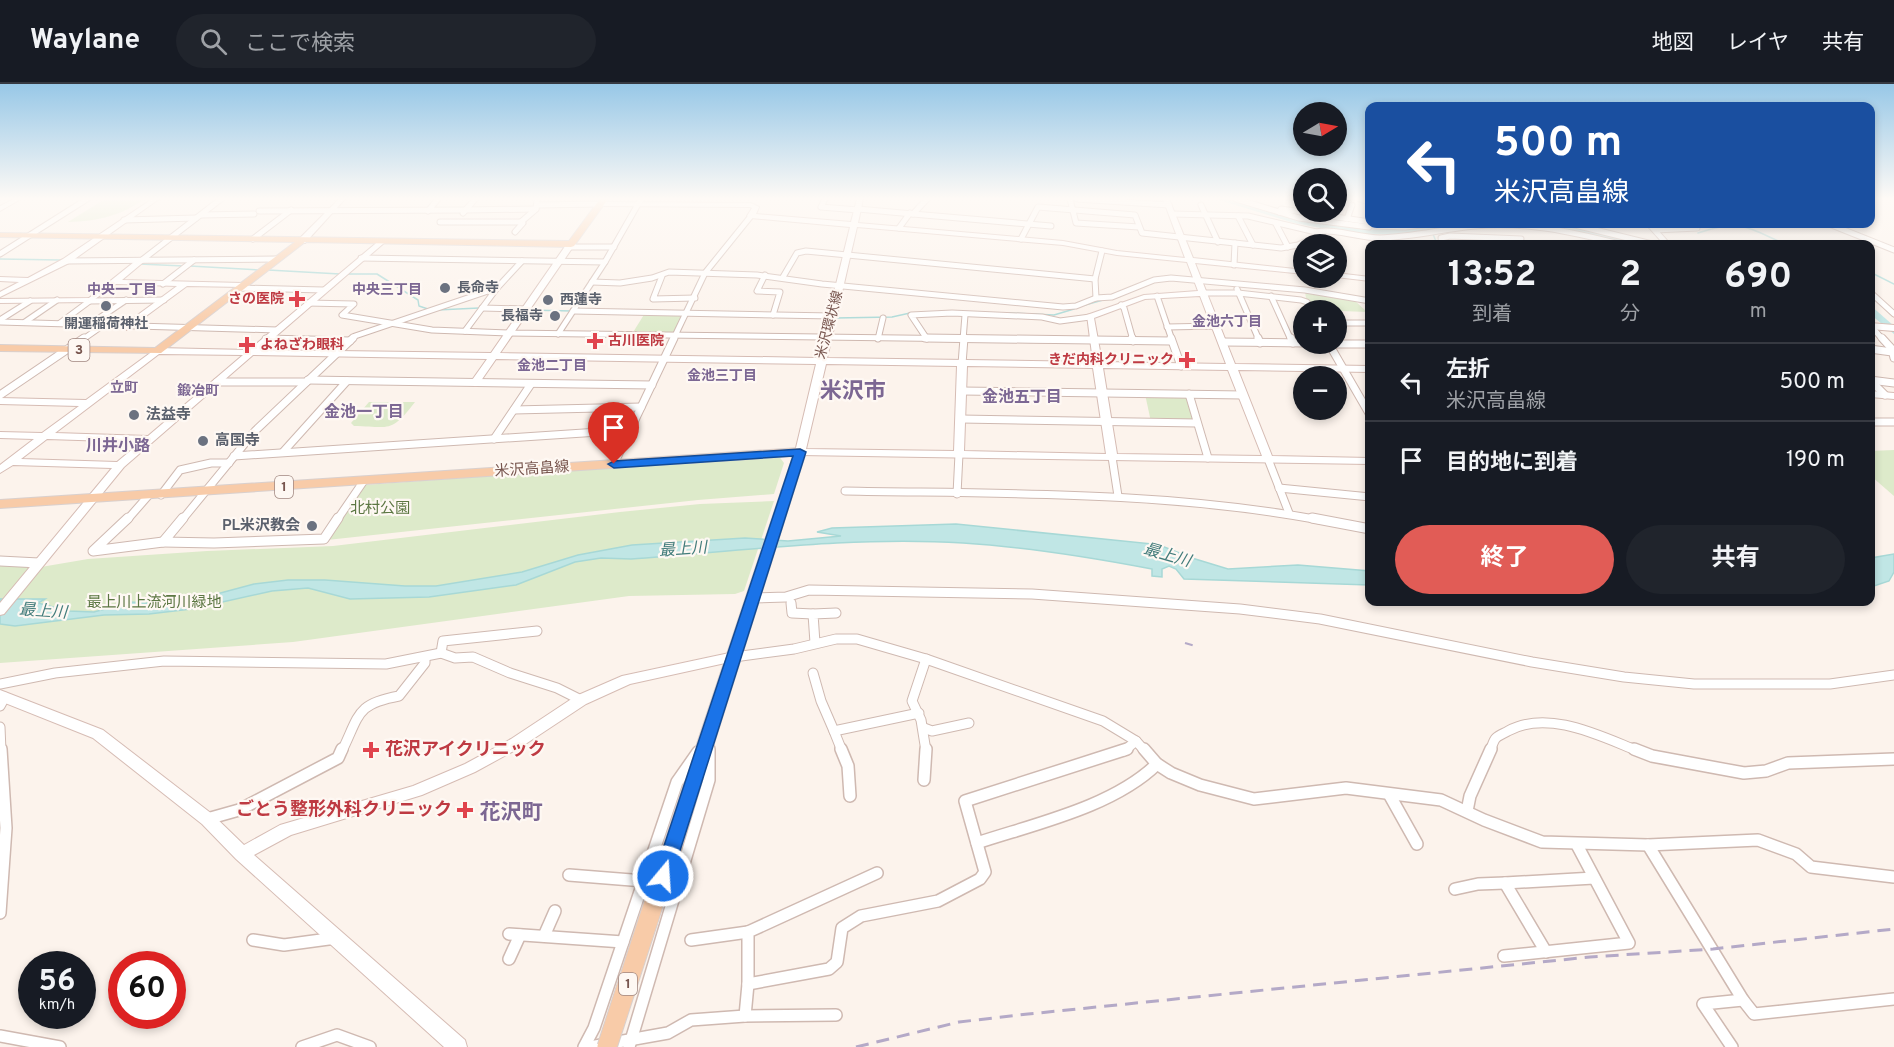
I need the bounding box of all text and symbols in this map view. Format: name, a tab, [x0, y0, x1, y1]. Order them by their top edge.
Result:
search box	[176, 14, 596, 68]
text: Waylane	[30, 23, 140, 59]
icon: search	[197, 25, 230, 58]
text: 地図	[1652, 30, 1694, 57]
text: レイヤ	[1727, 30, 1789, 57]
text: 共有	[1822, 30, 1864, 57]
text: ここで検索	[245, 31, 355, 58]
north arrow	[1293, 102, 1347, 156]
map controls	[1293, 102, 1347, 420]
text: 500 m	[1494, 118, 1622, 171]
icon: left	[1395, 126, 1473, 204]
button: search	[1293, 168, 1347, 222]
text: 米沢高畠線	[1494, 177, 1629, 211]
button: layers	[1293, 234, 1347, 288]
text: 13:52	[1448, 253, 1537, 299]
text: 2	[1619, 253, 1641, 299]
text: 690	[1724, 255, 1792, 301]
place label: 長命寺	[457, 280, 499, 297]
marker: 長命寺	[438, 281, 452, 295]
district label: 中央一丁目	[87, 282, 157, 299]
district label: 中央三丁目	[352, 282, 422, 299]
street label: 米沢環状線	[812, 289, 847, 361]
marker: さの医院	[288, 290, 306, 308]
place label: さの医院	[228, 291, 284, 308]
place label: 西蓮寺	[560, 292, 602, 309]
marker: 西蓮寺	[541, 293, 555, 307]
marker: 開運稲荷神社	[99, 299, 113, 313]
text: m	[1750, 299, 1767, 325]
button: +	[1293, 300, 1347, 354]
text: 到着	[1472, 302, 1512, 328]
text: 分	[1620, 302, 1640, 328]
place label: 長福寺	[501, 308, 543, 325]
marker: 長福寺	[548, 309, 562, 323]
district label: 金池六丁目	[1192, 314, 1262, 331]
place label: 開運稲荷神社	[64, 315, 148, 333]
marker: 古川医院	[586, 332, 604, 350]
place label: 古川医院	[608, 333, 664, 350]
marker: よねざわ眼科	[238, 336, 256, 354]
place label: よねざわ眼科	[260, 336, 344, 354]
road number: 3	[68, 339, 90, 361]
marker: きだ内科クリニック	[1178, 351, 1196, 369]
place label: きだ内科クリニック	[1048, 352, 1174, 369]
text: 左折	[1446, 357, 1490, 384]
district label: 金池二丁目	[517, 358, 587, 375]
button: −	[1293, 366, 1347, 420]
icon: left	[1395, 366, 1428, 399]
district label: 金池三丁目	[687, 368, 757, 385]
text: 500 m	[1780, 369, 1845, 396]
district label: 米沢市	[820, 379, 886, 406]
district label: 立町	[110, 380, 138, 397]
district label: 鍛冶町	[177, 382, 219, 400]
district label: 金池五丁目	[982, 388, 1062, 408]
text: 米沢高畠線	[1446, 389, 1546, 415]
pin	[588, 402, 639, 464]
district label: 金池一丁目	[324, 403, 404, 423]
place label: 法益寺	[146, 406, 191, 425]
marker: 法益寺	[127, 408, 141, 422]
icon: arrive	[597, 411, 630, 444]
place label: 高国寺	[215, 432, 260, 451]
marker: 高国寺	[196, 434, 210, 448]
district label: 川井小路	[86, 436, 150, 457]
icon: arrive	[1395, 444, 1428, 477]
text: 190 m	[1786, 447, 1845, 474]
text: 目的地に到着	[1446, 450, 1578, 477]
street label: 米沢高畠線	[494, 458, 570, 482]
road number: 1	[275, 476, 293, 498]
park label: 北村公園	[350, 499, 410, 519]
place label: PL米沢教会	[222, 517, 300, 536]
marker: PL米沢教会	[305, 519, 319, 533]
button: 終了	[1395, 525, 1614, 594]
button: 共有	[1626, 525, 1845, 594]
water label: 最上川	[658, 538, 710, 562]
water label: 最上川	[1141, 540, 1195, 573]
park label: 最上川上流河川緑地	[86, 594, 222, 613]
water label: 最上川	[18, 600, 70, 624]
place label: 花沢アイクリニック	[385, 739, 546, 762]
marker: 花沢アイクリニック	[362, 741, 380, 759]
place label: ごとう整形外科クリニック	[236, 799, 452, 822]
district label: 花沢町	[480, 800, 543, 827]
marker: ごとう整形外科クリニック	[456, 801, 474, 819]
position arrow	[631, 844, 695, 908]
speed limit sign: 60	[108, 951, 186, 1029]
text: 56	[39, 964, 75, 1001]
road number: 1	[619, 973, 637, 995]
text: km/h	[39, 996, 75, 1015]

